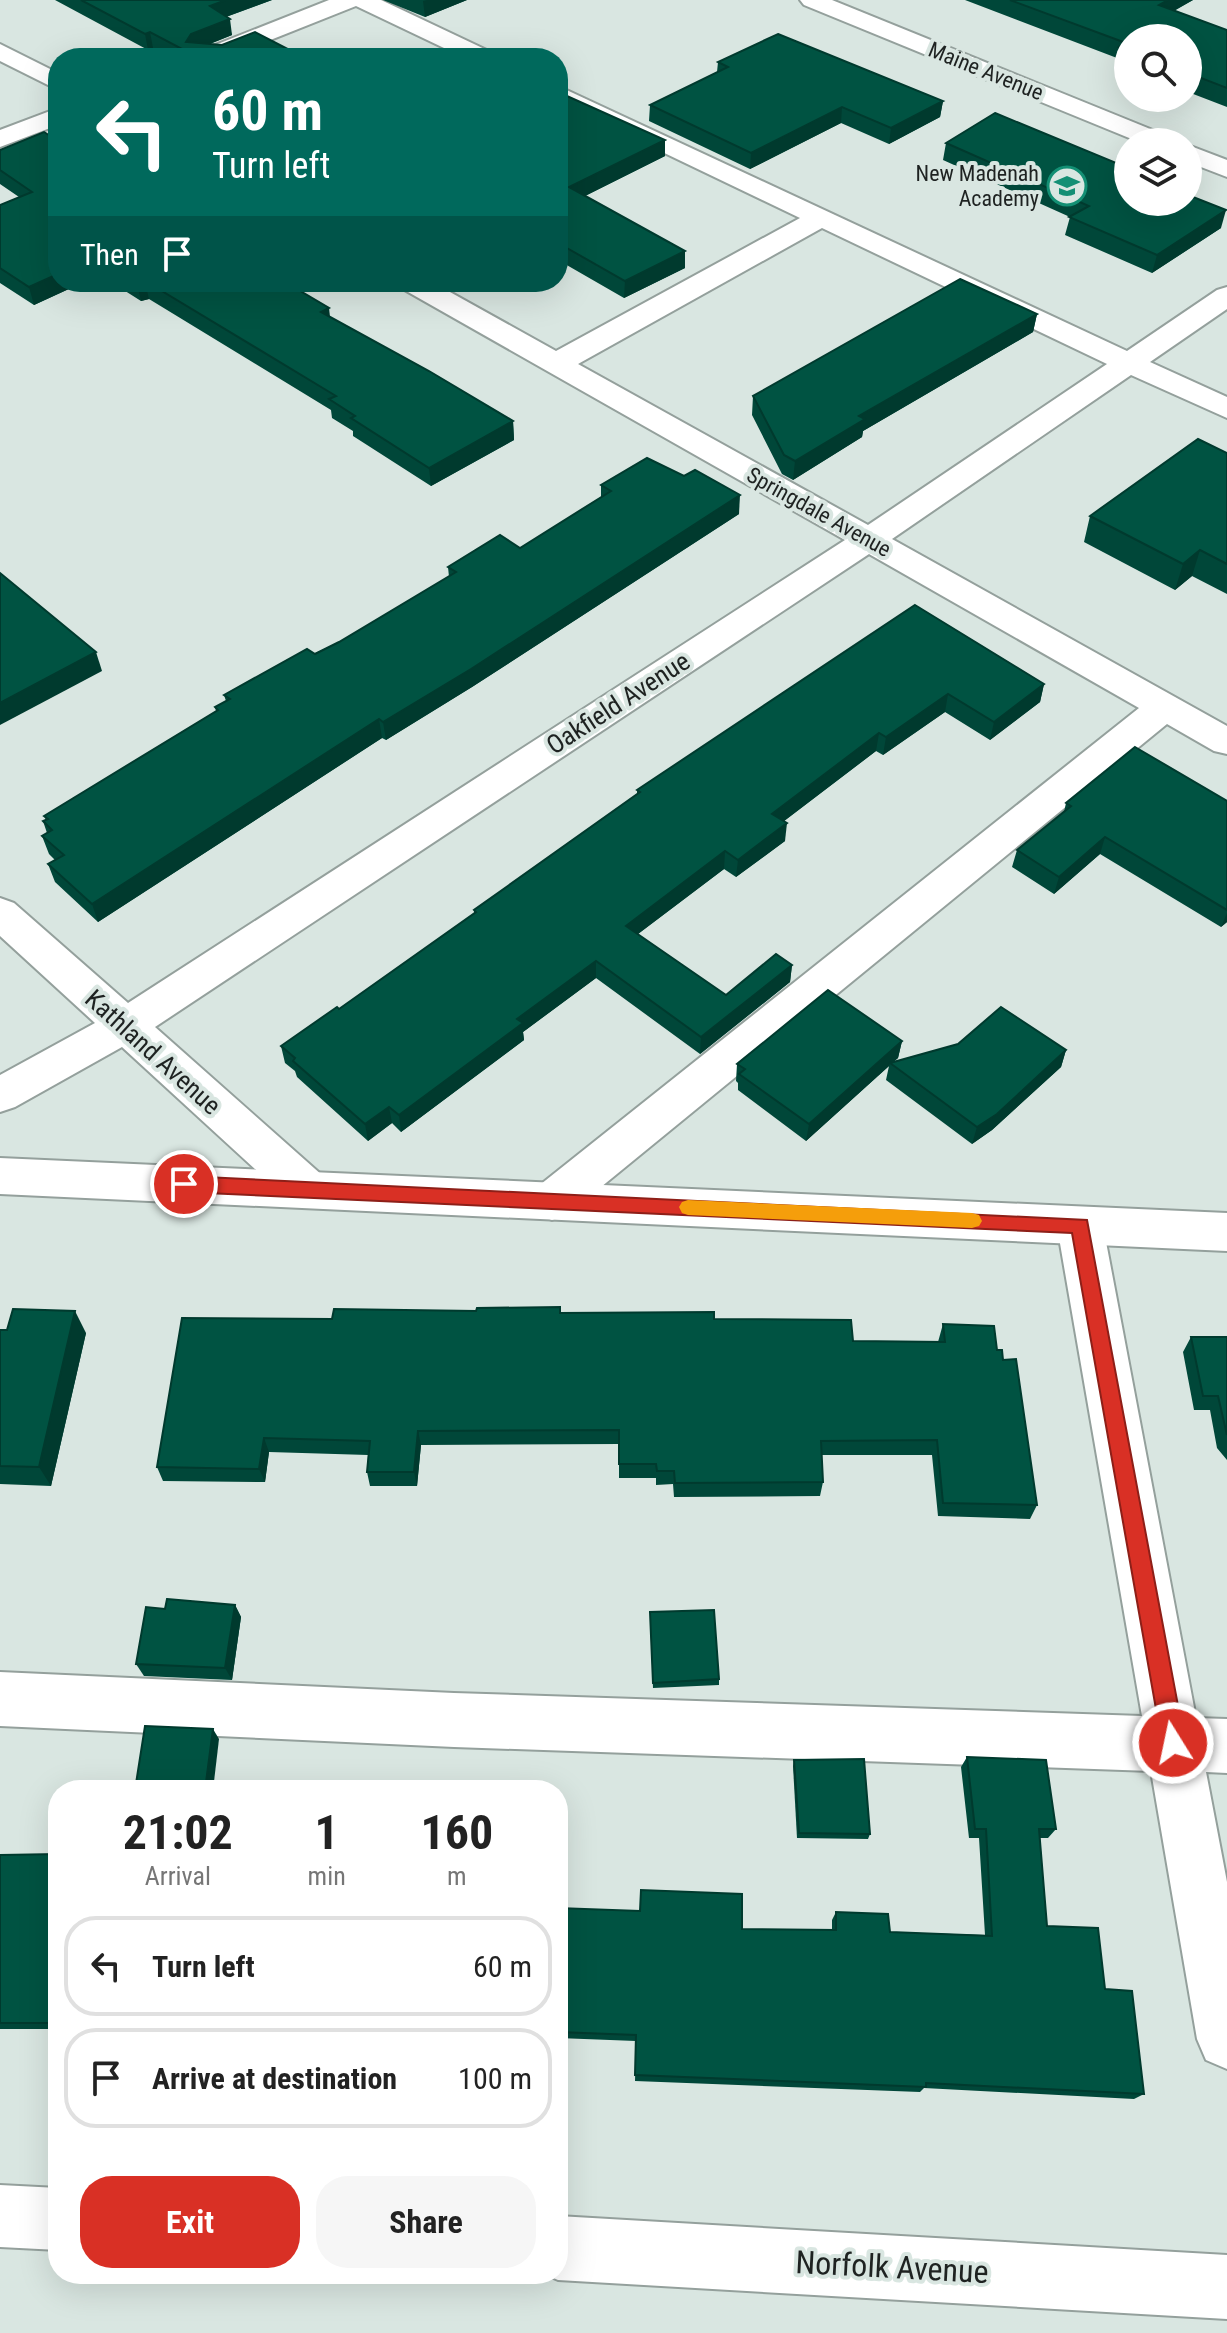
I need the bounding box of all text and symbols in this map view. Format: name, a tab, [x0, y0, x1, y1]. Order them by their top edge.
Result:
map controls	[1114, 24, 1202, 216]
button: search	[1114, 24, 1202, 112]
street label: Maine Avenue	[925, 37, 1047, 105]
text: 60 m	[212, 78, 323, 144]
icon: left	[80, 80, 184, 184]
button: layers	[1114, 128, 1202, 216]
text: Turn left	[212, 145, 330, 187]
place label: New Madenah Academy	[916, 161, 1039, 211]
school or university icon: New Madenah Academy	[1046, 165, 1088, 207]
icon: arrive	[155, 232, 199, 276]
text: Then	[80, 237, 139, 272]
street label: Springdale Avenue	[743, 462, 895, 562]
street label: Oakfield Avenue	[541, 646, 695, 760]
street label: Kathland Avenue	[79, 983, 227, 1121]
pin	[150, 1150, 218, 1218]
icon: arrive	[162, 1162, 206, 1206]
position arrow	[1131, 1701, 1215, 1785]
text: 21:02	[123, 1804, 233, 1861]
text: 1	[315, 1804, 339, 1861]
text: 160	[420, 1804, 493, 1861]
text: Arrival	[145, 1861, 211, 1891]
text: min	[308, 1861, 346, 1891]
text: m	[447, 1861, 467, 1891]
icon: left	[84, 1944, 128, 1988]
text: Turn left	[152, 1949, 255, 1984]
text: 60 m	[473, 1949, 532, 1984]
icon: arrive	[84, 2056, 128, 2100]
text: Arrive at destination	[152, 2061, 397, 2096]
text: 100 m	[458, 2061, 532, 2096]
button: Exit	[80, 2176, 300, 2268]
button: Share	[316, 2176, 536, 2268]
street label: Norfolk Avenue	[794, 2243, 990, 2291]

